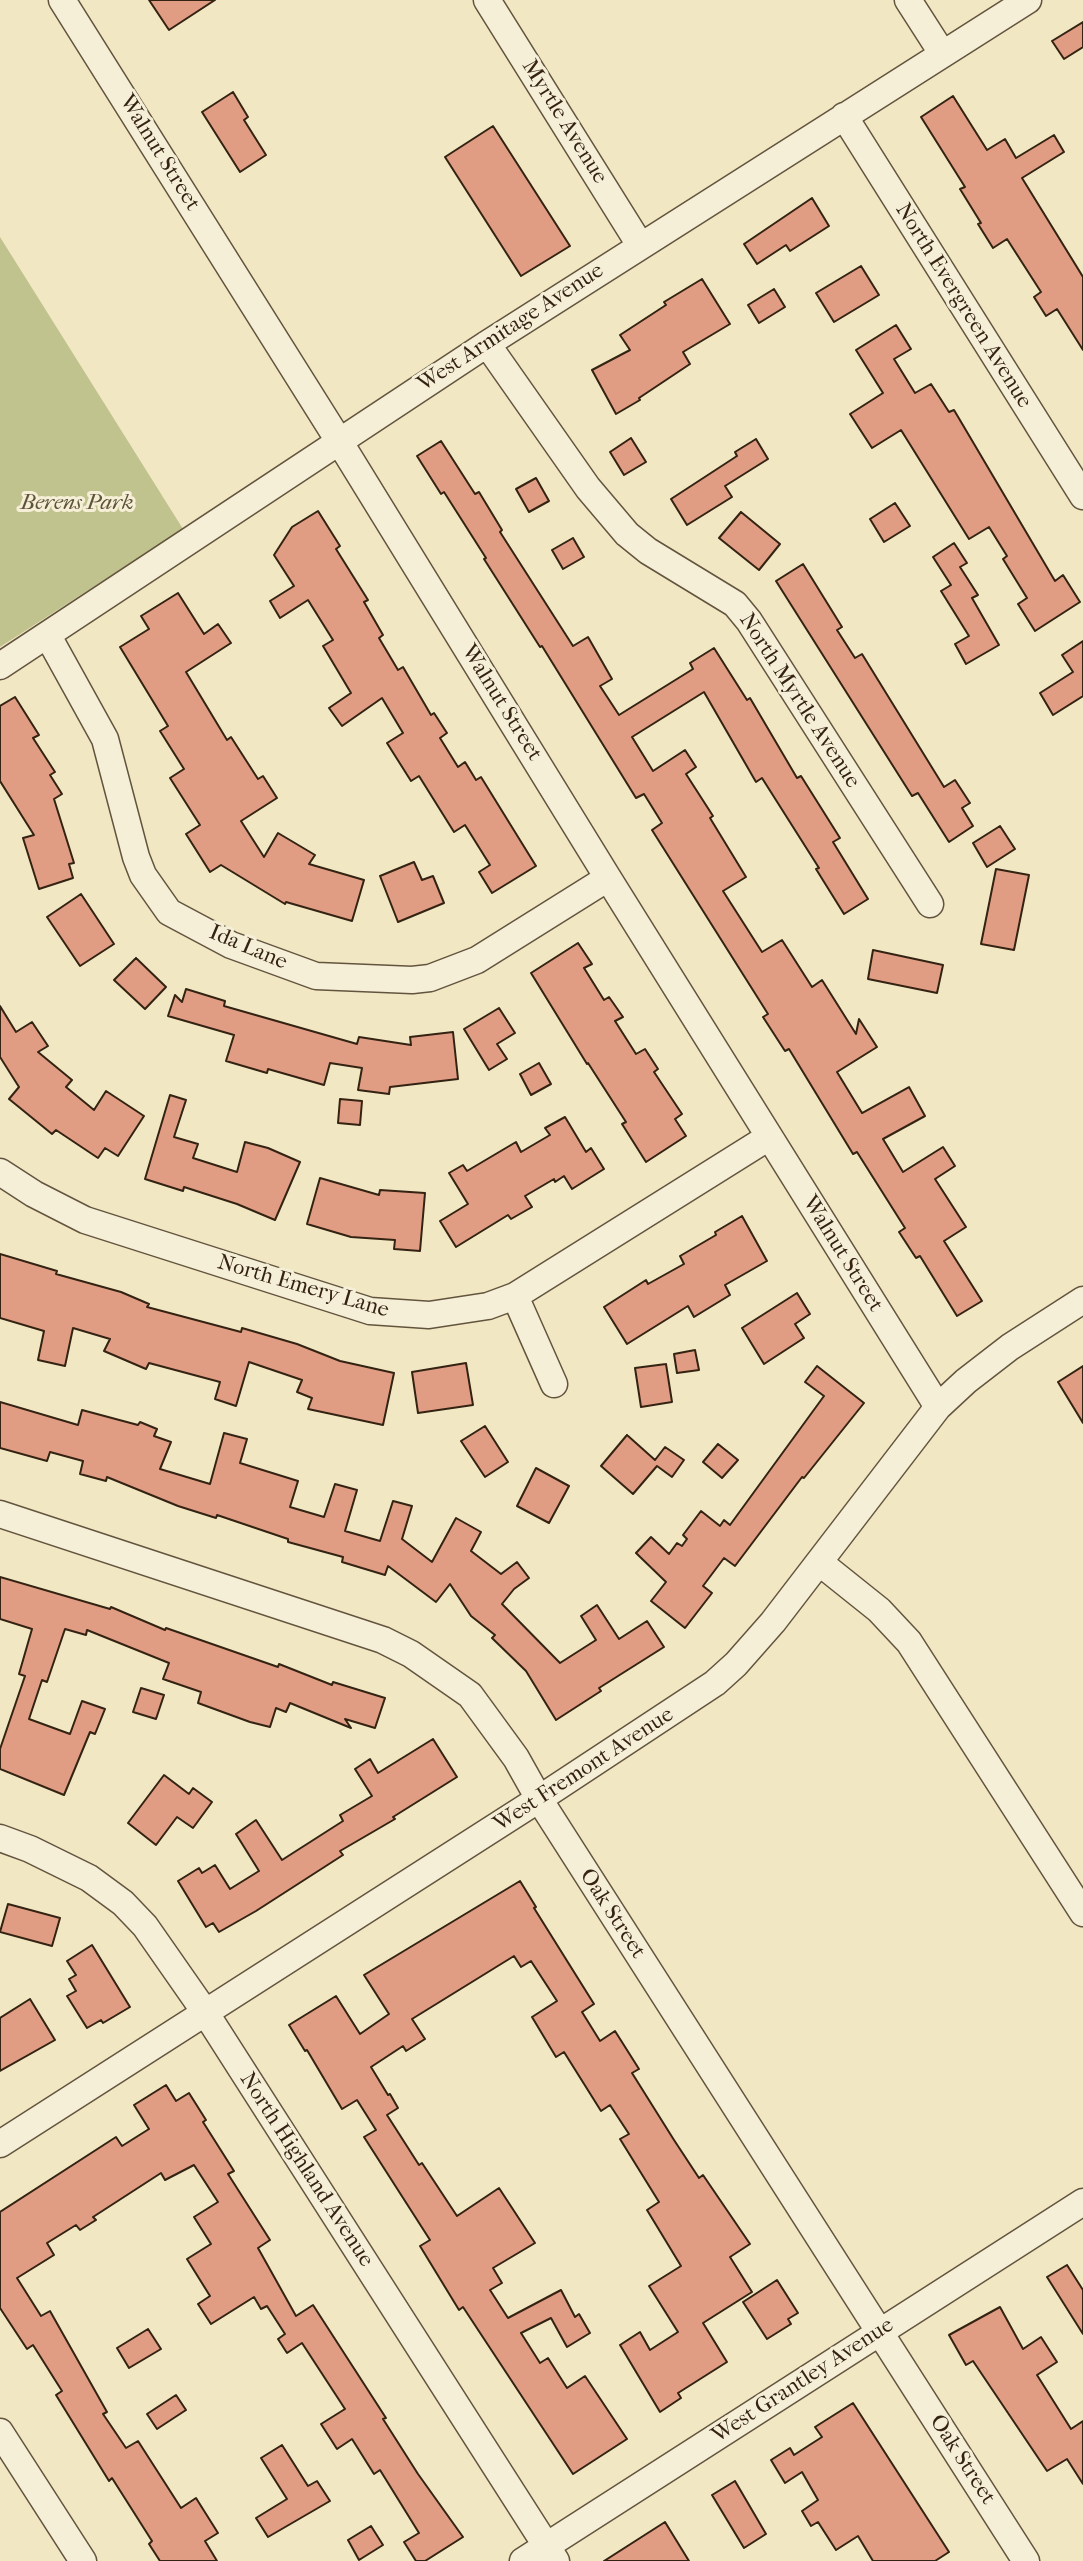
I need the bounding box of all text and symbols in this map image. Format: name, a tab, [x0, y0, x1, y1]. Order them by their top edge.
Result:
street label: Myrtle Avenue	[515, 55, 613, 189]
street label: Walnut Street	[113, 90, 205, 216]
street label: North Evergreen Avenue	[889, 199, 1037, 413]
street label: West Armitage Avenue	[413, 258, 609, 398]
park label: Berens Park	[21, 491, 133, 517]
street label: North Myrtle Avenue	[733, 609, 865, 793]
street label: Walnut Street	[455, 640, 547, 766]
street label: Ida Lane	[205, 920, 291, 976]
street label: Walnut Street	[796, 1191, 888, 1317]
street label: North Emery Lane	[214, 1250, 392, 1324]
street label: West Fremont Avenue	[489, 1702, 679, 1838]
street label: Oak Street	[573, 1864, 651, 1964]
street label: North Highland Avenue	[233, 2068, 379, 2272]
street label: West Grantley Avenue	[707, 2312, 899, 2450]
street label: Oak Street	[923, 2410, 1001, 2510]

